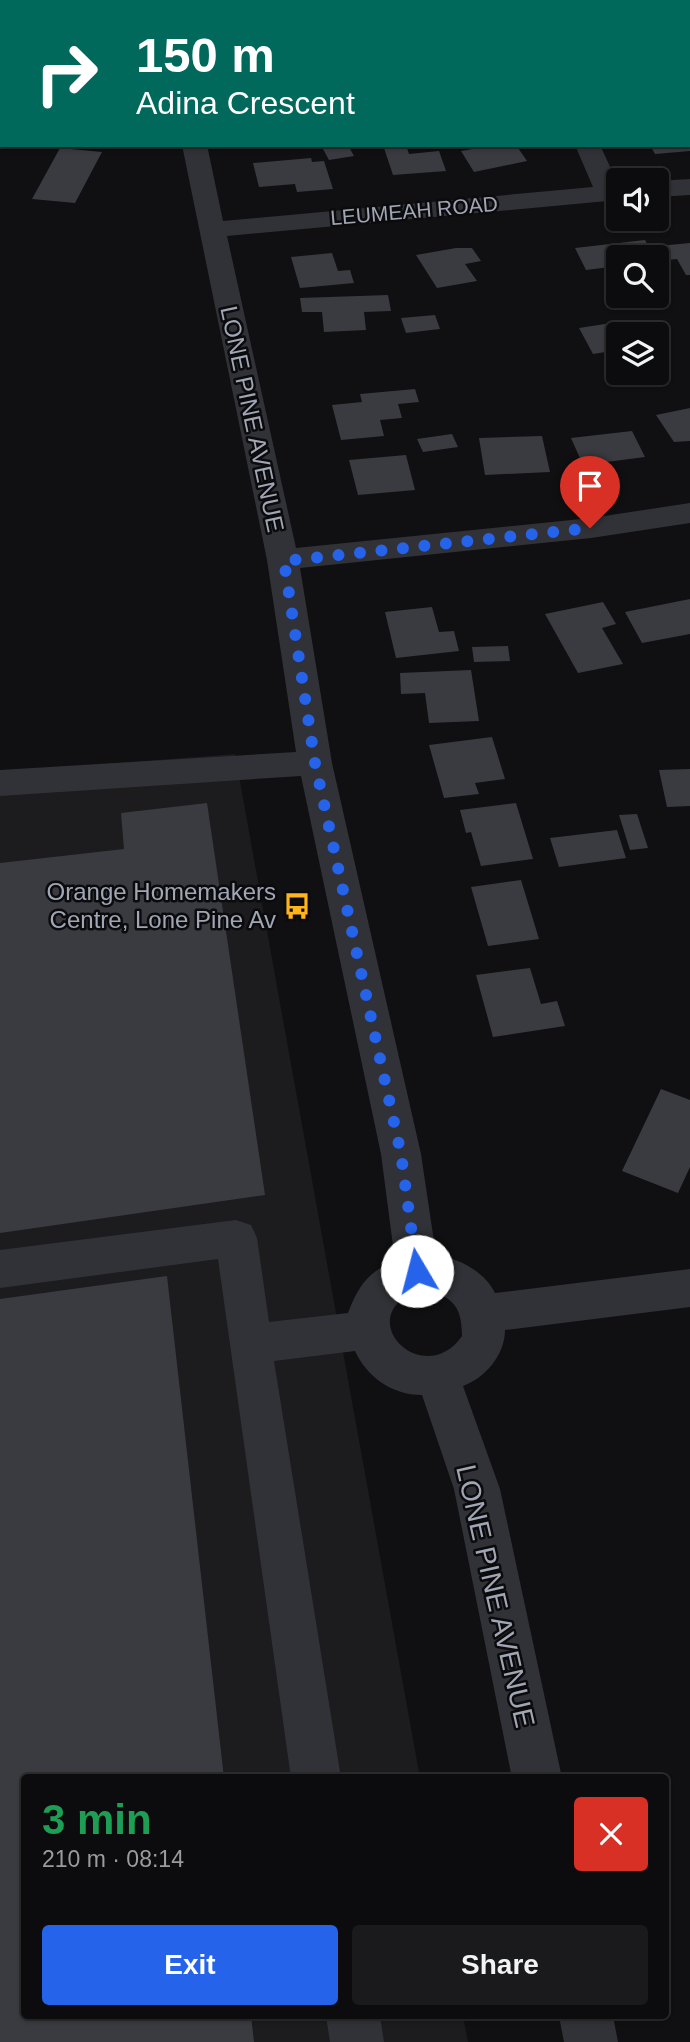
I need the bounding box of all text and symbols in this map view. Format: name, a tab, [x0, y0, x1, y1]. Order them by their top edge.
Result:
icon: right	[21, 28, 112, 119]
text: 150 m	[136, 28, 275, 82]
text: Adina Crescent	[136, 85, 355, 121]
map controls	[606, 168, 669, 385]
button: sound	[606, 168, 669, 231]
street label: LEUMEAH ROAD	[329, 192, 499, 229]
button: search	[606, 245, 669, 308]
street label: LONE PINE AVENUE	[215, 303, 290, 534]
button: layers	[606, 322, 669, 385]
pin	[560, 456, 620, 528]
icon: arrive	[571, 467, 609, 505]
place label: Orange Homemakers Centre, Lone Pine Av	[47, 878, 276, 933]
bus stop icon: Orange Homemakers Centre, Lone Pine Av	[282, 891, 312, 921]
position arrow	[380, 1234, 454, 1308]
street label: LONE PINE AVENUE	[450, 1462, 541, 1730]
text: 3 min	[42, 1796, 152, 1843]
button: close	[574, 1797, 648, 1871]
text: 210 m · 08:14	[42, 1846, 184, 1872]
button: Exit	[42, 1925, 338, 2005]
button: Share	[352, 1925, 648, 2005]

